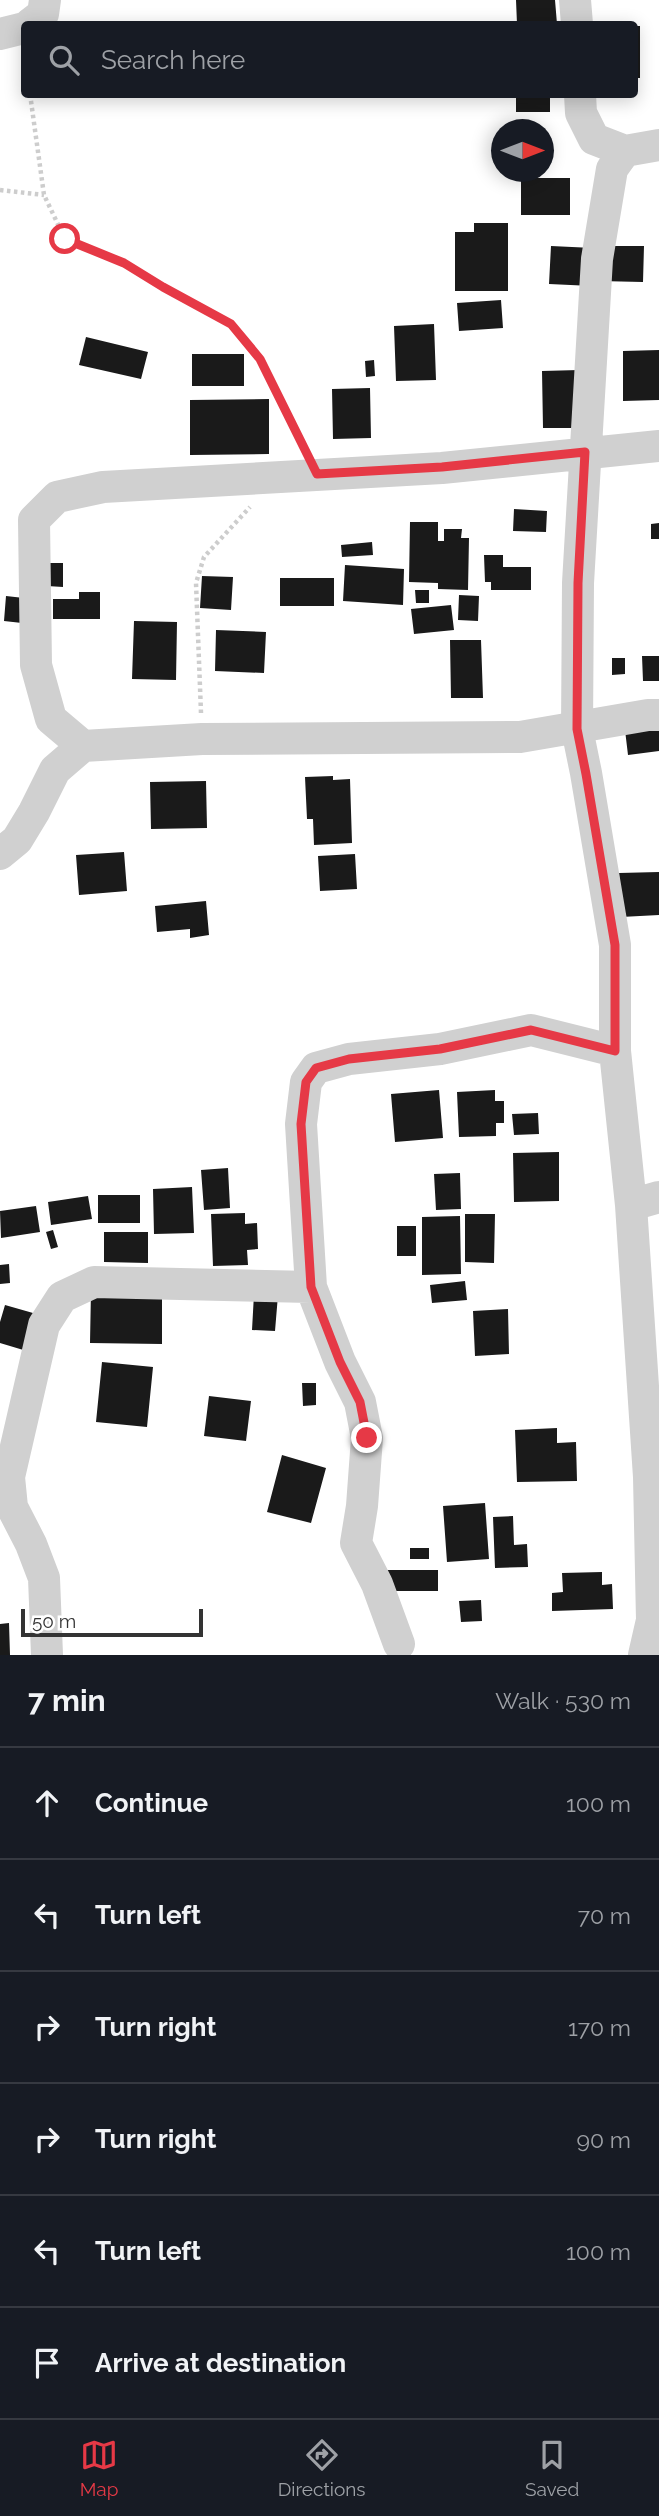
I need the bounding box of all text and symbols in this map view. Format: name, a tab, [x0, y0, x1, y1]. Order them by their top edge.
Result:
search box	[21, 21, 638, 98]
icon: search	[45, 41, 83, 79]
text: Search here	[101, 45, 245, 75]
north arrow	[491, 119, 554, 182]
route start	[49, 223, 80, 254]
route end	[351, 1422, 382, 1453]
scale bar	[21, 1606, 203, 1638]
text: 50 m	[32, 1610, 76, 1632]
text: 7 min	[28, 1683, 106, 1718]
text: Walk · 530 m	[495, 1687, 631, 1714]
icon: ahead	[28, 1784, 66, 1822]
text: Continue	[95, 1788, 208, 1818]
text: 100 m	[566, 1790, 631, 1817]
icon: left	[28, 1896, 66, 1934]
text: Turn left	[95, 1900, 201, 1930]
text: 70 m	[578, 1902, 631, 1929]
icon: right	[28, 2008, 66, 2046]
text: Turn right	[95, 2012, 216, 2042]
text: 170 m	[568, 2014, 631, 2041]
icon: right	[28, 2120, 66, 2158]
text: Turn right	[95, 2124, 216, 2154]
text: 90 m	[576, 2126, 631, 2153]
icon: left	[28, 2232, 66, 2270]
text: Turn left	[95, 2236, 201, 2266]
text: 100 m	[566, 2238, 631, 2265]
icon: arrive	[28, 2344, 66, 2382]
text: Arrive at destination	[95, 2348, 346, 2378]
tab: Map	[80, 2436, 118, 2500]
tab: Directions	[278, 2436, 366, 2500]
tab: Saved	[525, 2436, 579, 2500]

